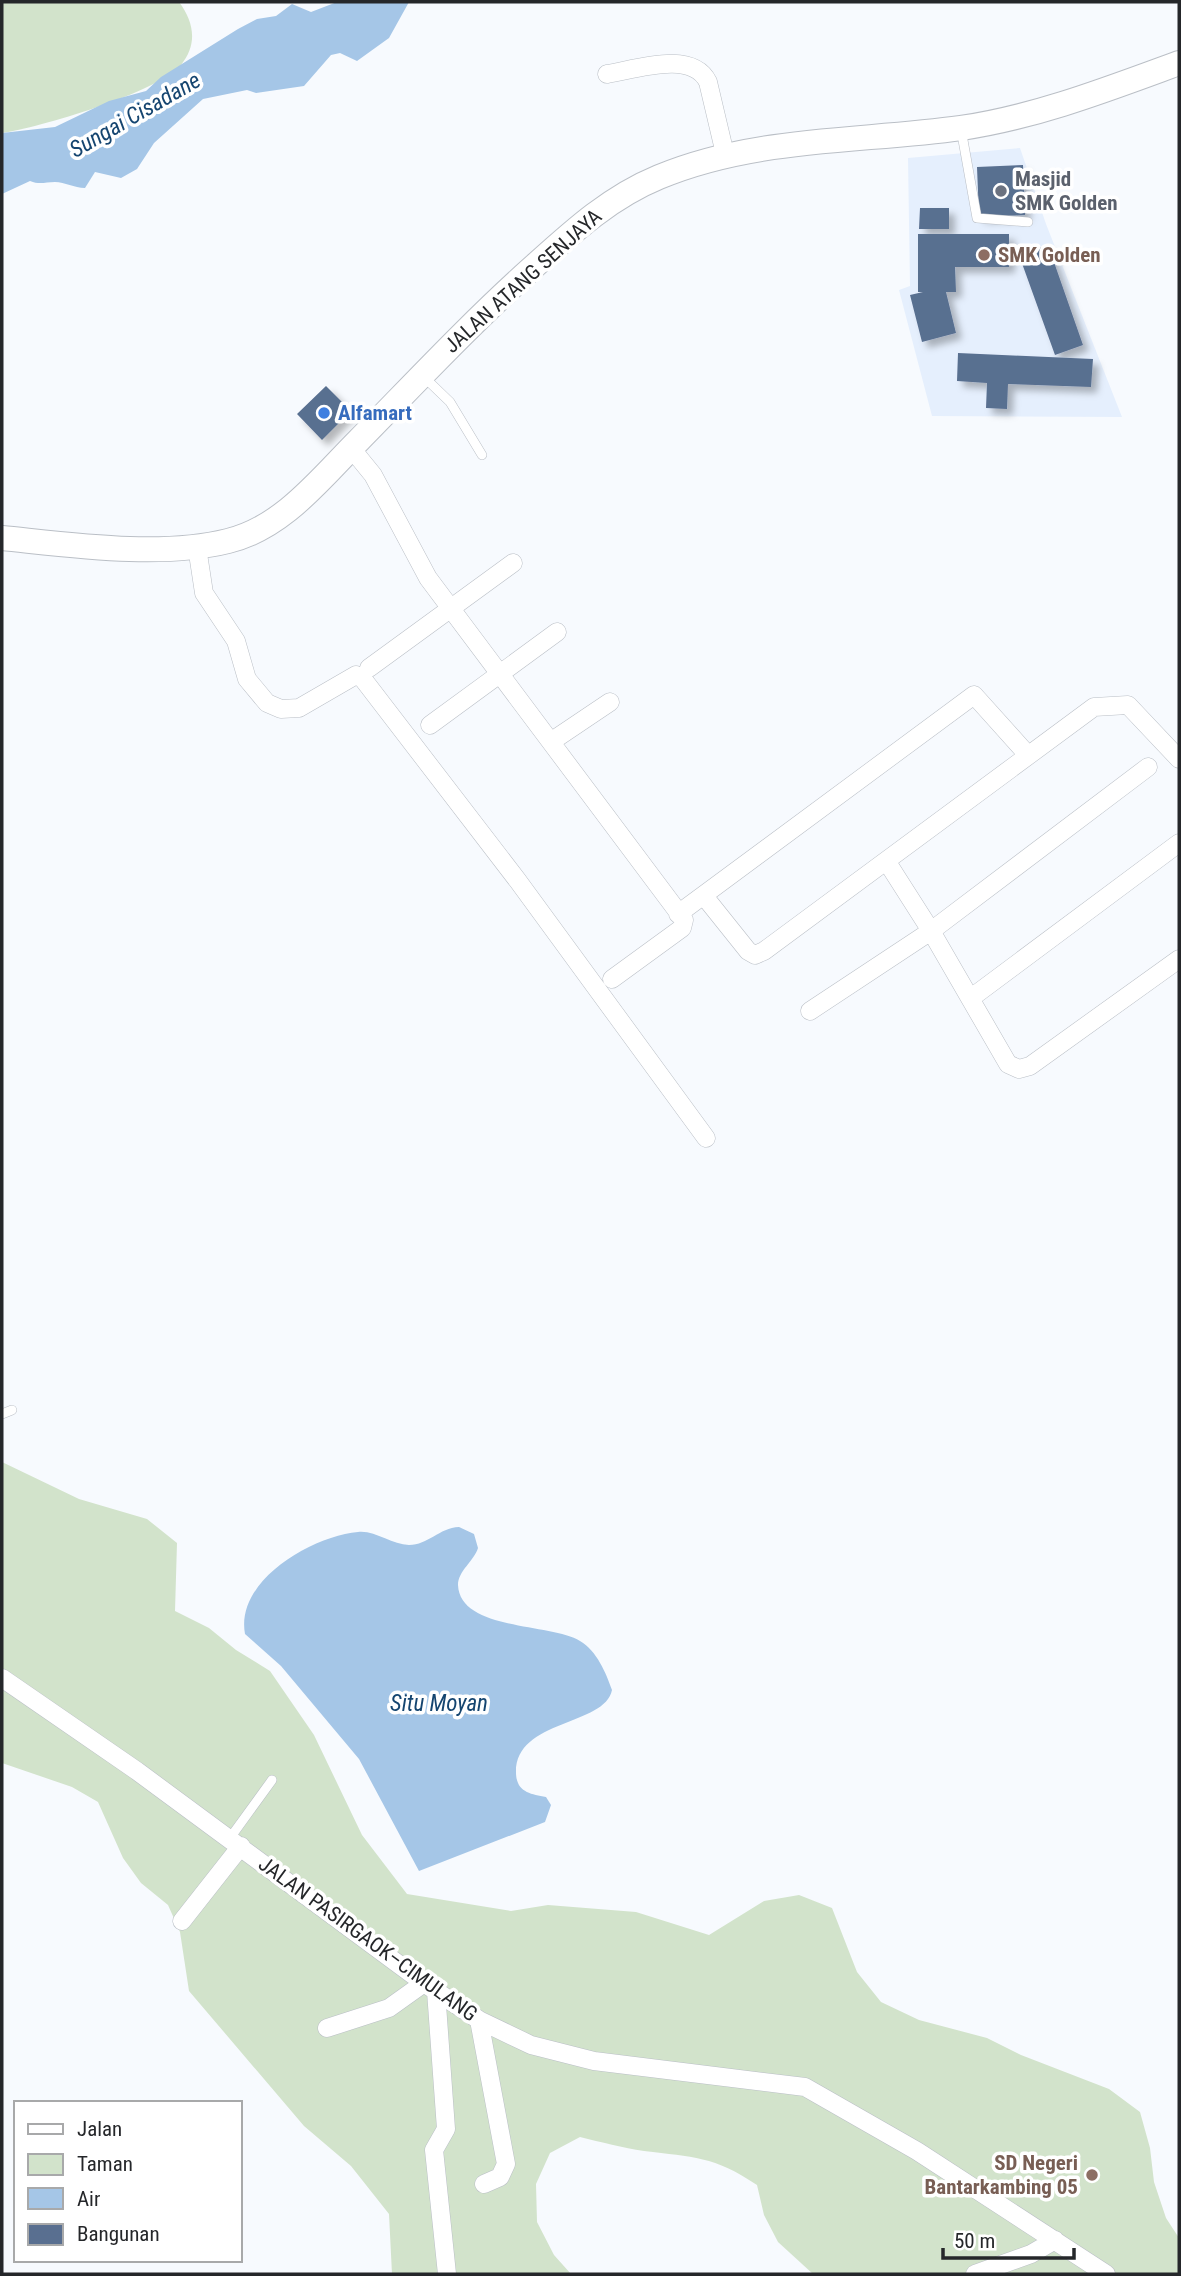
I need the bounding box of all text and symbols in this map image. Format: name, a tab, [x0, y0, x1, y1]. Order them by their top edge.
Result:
water label: Sungai Cisadane	[65, 67, 205, 163]
place label: Masjid SMK Golden	[1015, 167, 1118, 215]
marker: Masjid SMK Golden	[993, 183, 1009, 199]
street label: JALAN ATANG SENJAYA	[440, 204, 606, 358]
place label: SMK Golden	[998, 243, 1101, 267]
marker: SMK Golden	[976, 247, 992, 263]
place label: Alfamart	[338, 401, 412, 425]
marker: Alfamart	[316, 405, 332, 421]
water label: Situ Moyan	[390, 1690, 488, 1717]
street label: JALAN PASIRGAOK–CIMULANG	[254, 1852, 482, 2026]
legend	[14, 2101, 242, 2262]
text: Jalan	[77, 2117, 122, 2141]
place label: SD Negeri Bantarkambing 05	[925, 2151, 1078, 2199]
text: Taman	[77, 2152, 133, 2176]
marker: SD Negeri Bantarkambing 05	[1084, 2167, 1100, 2183]
text: Air	[77, 2187, 100, 2211]
scale bar	[943, 2216, 1074, 2260]
text: Bangunan	[77, 2222, 160, 2246]
text: 50 m	[954, 2229, 995, 2253]

